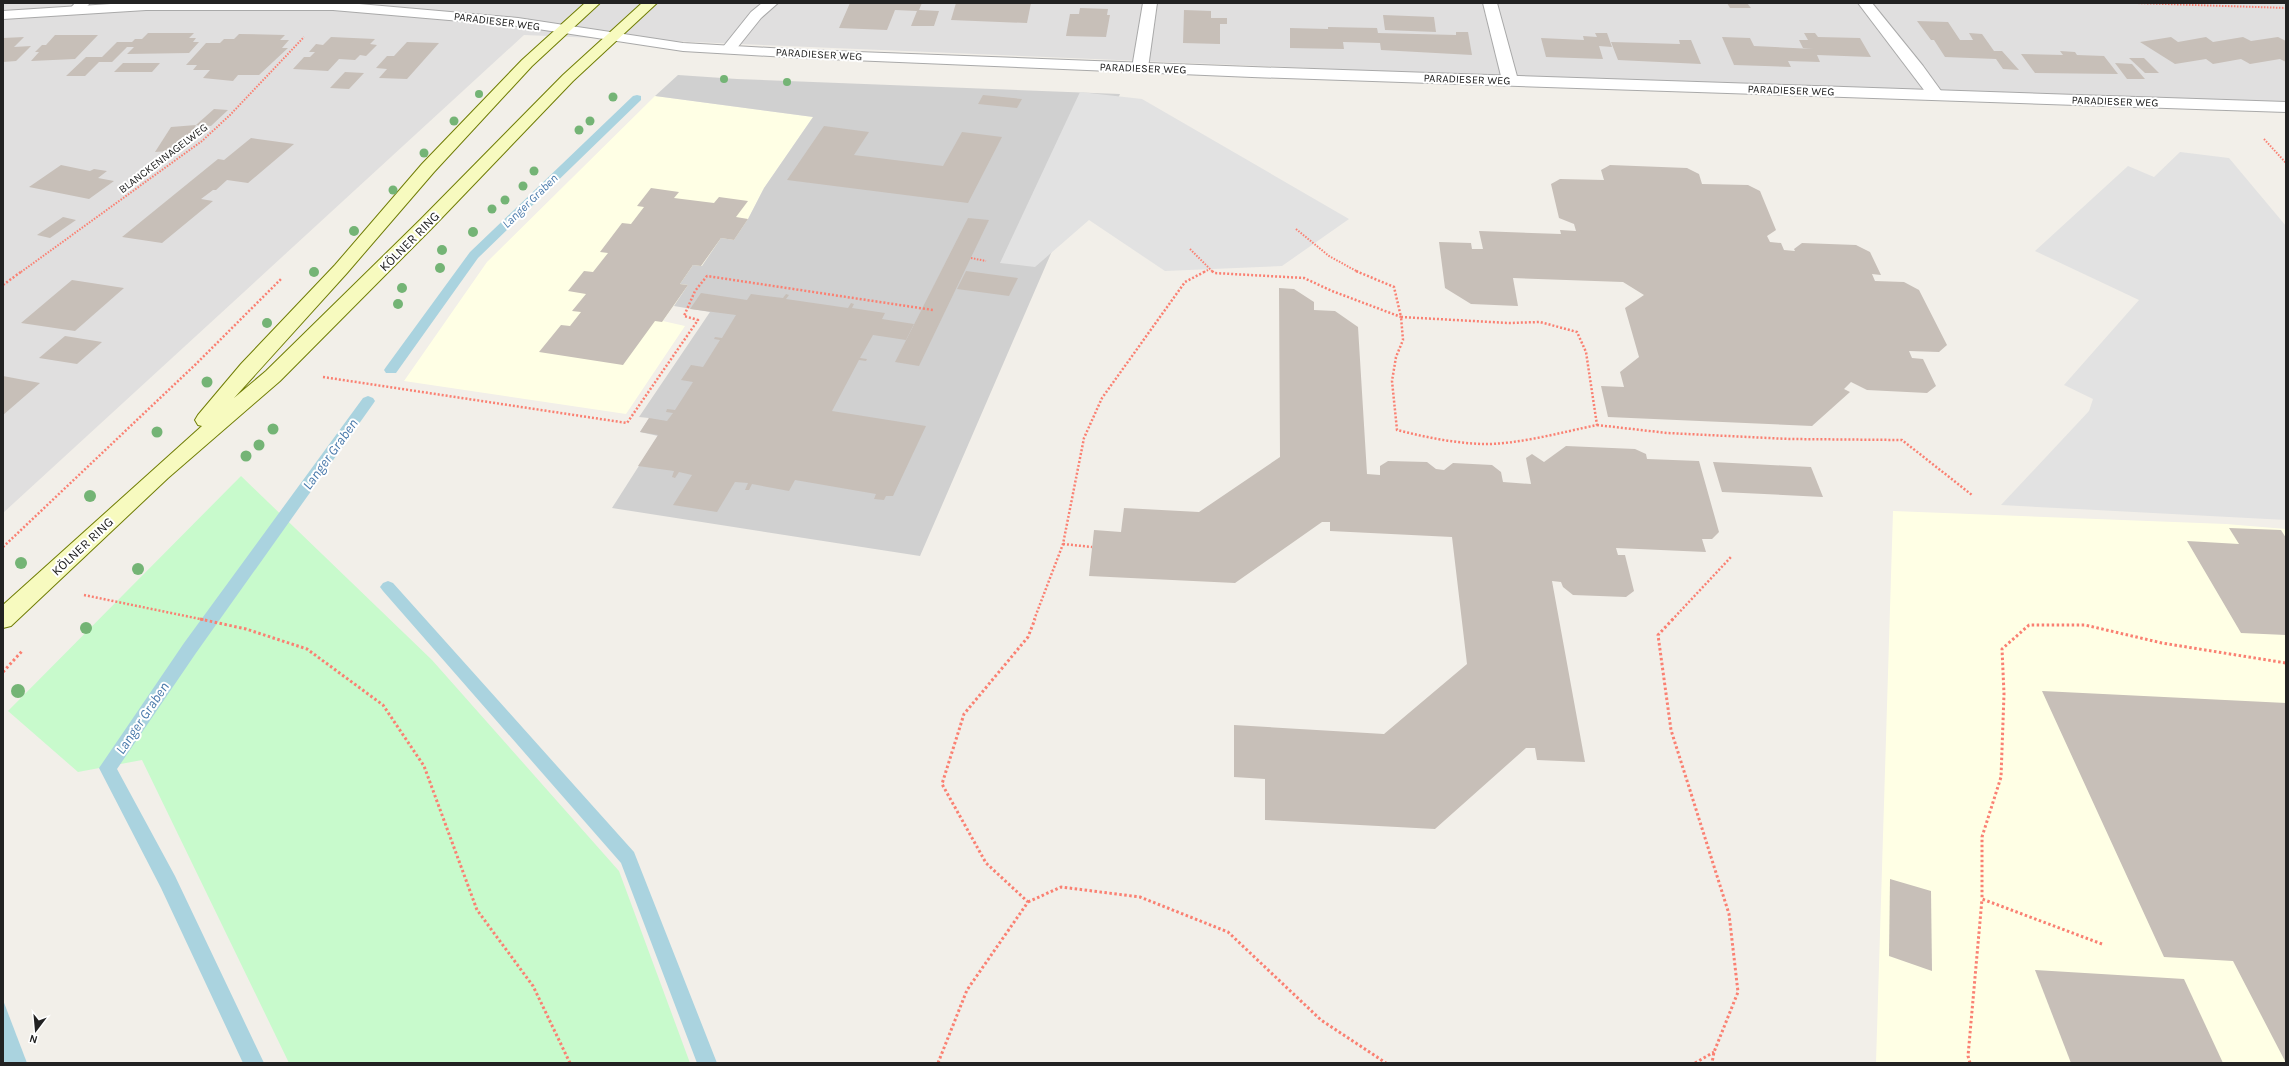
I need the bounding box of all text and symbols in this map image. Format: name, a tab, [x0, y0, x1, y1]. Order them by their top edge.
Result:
street label: PARADIESER WEG	[453, 10, 541, 33]
street label: PARADIESER WEG	[775, 46, 863, 63]
street label: PARADIESER WEG	[1099, 60, 1187, 77]
street label: PARADIESER WEG	[1423, 71, 1511, 88]
street label: PARADIESER WEG	[1747, 82, 1835, 99]
street label: PARADIESER WEG	[2071, 93, 2159, 110]
street label: BLANCKENNAGELWEG	[116, 121, 210, 196]
water label: Langer Graben	[499, 171, 561, 231]
street label: KÖLNER RING	[376, 208, 442, 274]
water label: Langer Graben	[299, 416, 362, 493]
street label: KÖLNER RING	[48, 513, 116, 579]
water label: Langer Graben	[112, 679, 173, 758]
north arrow	[16, 1010, 56, 1050]
text: N	[28, 1032, 39, 1046]

